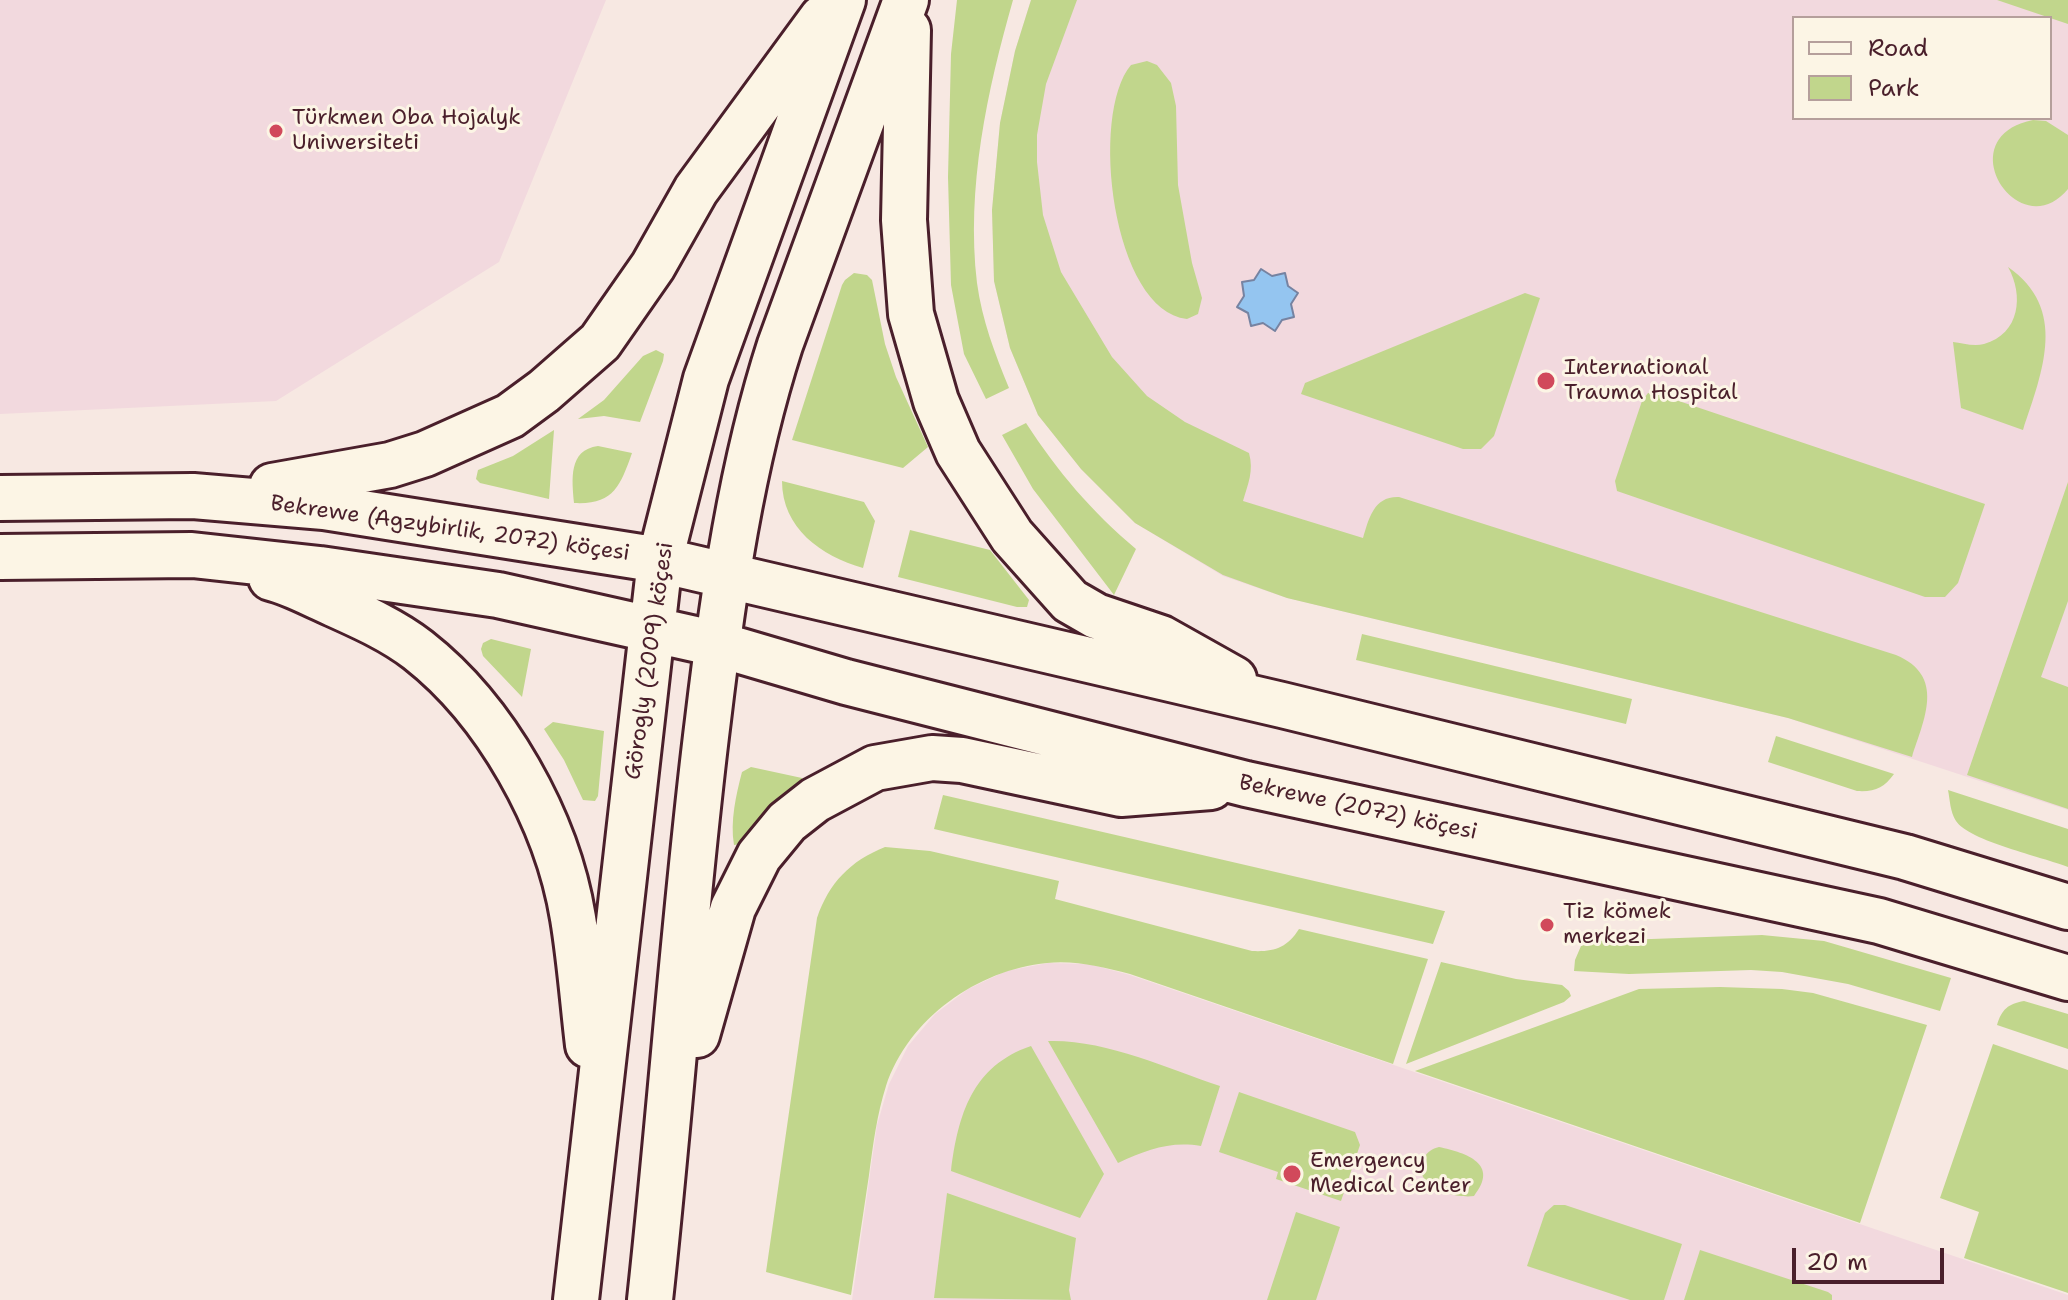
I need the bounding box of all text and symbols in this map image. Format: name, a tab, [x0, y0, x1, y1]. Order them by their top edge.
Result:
legend	[1792, 16, 2052, 120]
text: Road	[1868, 32, 1928, 64]
text: Park	[1868, 72, 1920, 104]
place label: Türkmen Oba Hojalyk Uniwersiteti	[292, 105, 521, 156]
marker: Türkmen Oba Hojalyk Uniwersiteti	[267, 122, 285, 140]
place label: International Trauma Hospital	[1564, 355, 1738, 406]
marker: International Trauma Hospital	[1535, 370, 1557, 392]
street label: Bekrewe (Agzybirlik, 2072) köçesi	[269, 491, 631, 567]
street label: Görogly (2009) köçesi	[620, 540, 680, 782]
street label: Bekrewe (2072) köçesi	[1237, 770, 1479, 846]
place label: Tiz kömek merkezi	[1563, 899, 1671, 950]
marker: Tiz kömek merkezi	[1538, 916, 1556, 934]
place label: Emergency Medical Center	[1310, 1148, 1471, 1200]
marker: Emergency Medical Center	[1281, 1163, 1303, 1185]
scale bar	[1796, 1232, 1948, 1282]
text: 20 m	[1806, 1246, 1868, 1278]

